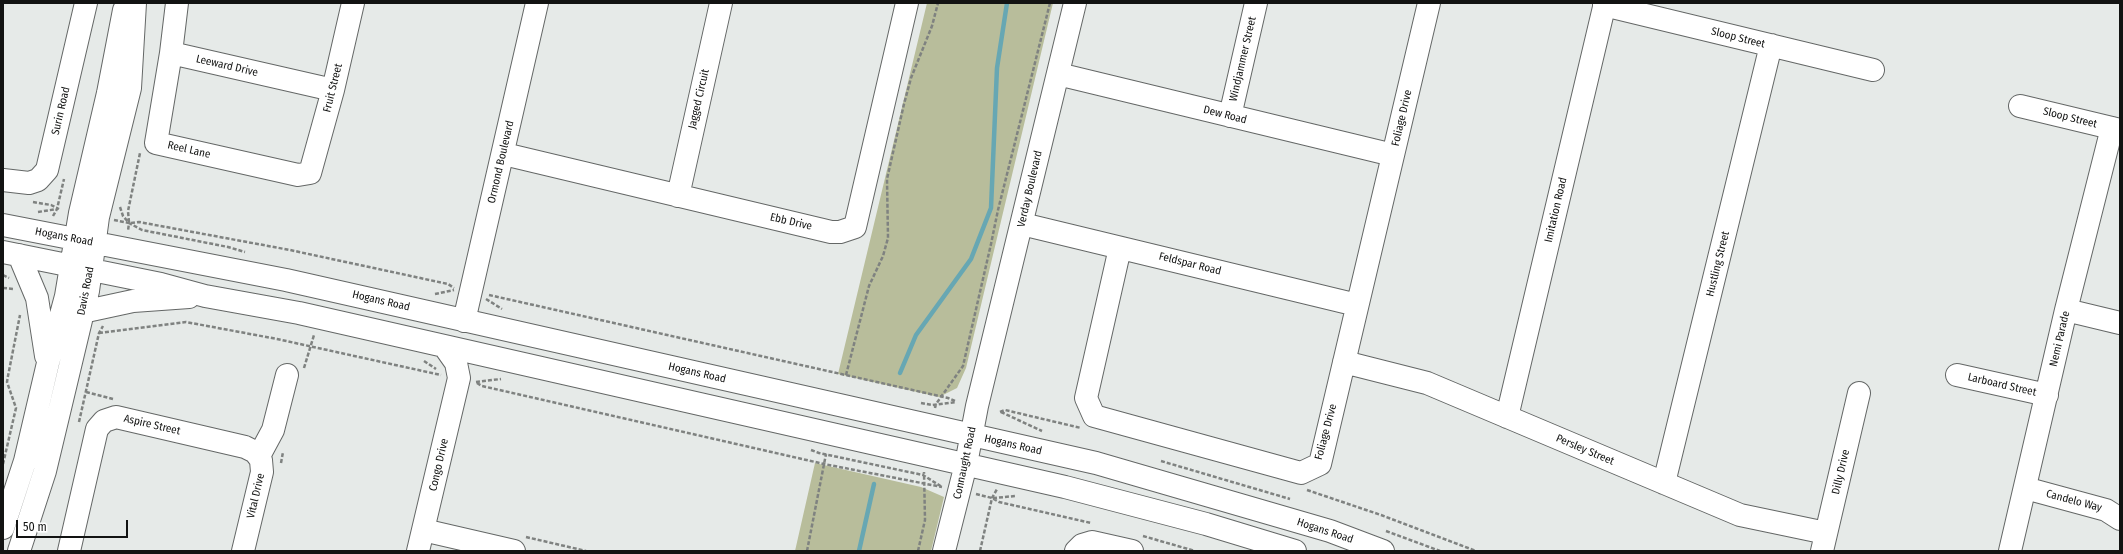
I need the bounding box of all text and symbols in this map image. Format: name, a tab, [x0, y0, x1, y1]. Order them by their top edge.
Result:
street label: Windjammer Street	[1227, 15, 1259, 103]
street label: Sloop Street	[1710, 25, 1766, 51]
street label: Leeward Drive	[195, 52, 259, 80]
street label: Fruit Street	[321, 62, 345, 114]
street label: Jagged Circuit	[686, 68, 712, 130]
street label: Surin Road	[49, 86, 73, 136]
street label: Foliage Drive	[1389, 89, 1415, 147]
street label: Dew Road	[1202, 103, 1248, 127]
street label: Sloop Street	[2042, 105, 2098, 131]
street label: Ormond Boulevard	[485, 119, 517, 205]
street label: Reel Lane	[166, 139, 212, 161]
street label: Verday Boulevard	[1015, 149, 1045, 229]
street label: Imitation Road	[1542, 176, 1570, 244]
street label: Ebb Drive	[769, 211, 813, 233]
street label: Hogans Road	[34, 225, 94, 249]
street label: Hustling Street	[1704, 230, 1732, 298]
street label: Feldspar Road	[1158, 250, 1222, 278]
street label: Davis Road	[75, 266, 97, 316]
street label: Hogans Road	[351, 288, 411, 314]
street label: Nemi Parade	[2047, 310, 2073, 368]
street label: Hogans Road	[667, 360, 727, 386]
street label: Larboard Street	[1966, 371, 2038, 399]
street label: Foliage Drive	[1312, 403, 1340, 461]
street label: Aspire Street	[122, 412, 182, 438]
street label: Connaught Road	[951, 426, 979, 500]
street label: Hogans Road	[983, 432, 1043, 458]
street label: Persley Street	[1554, 432, 1616, 468]
street label: Congo Drive	[427, 437, 451, 493]
street label: Dilly Drive	[1829, 448, 1853, 496]
street label: Vital Drive	[244, 472, 268, 520]
street label: Candelo Way	[2045, 487, 2103, 515]
scale bar	[18, 512, 130, 538]
street label: Hogans Road	[1295, 516, 1355, 546]
text: 50 m	[23, 520, 47, 534]

